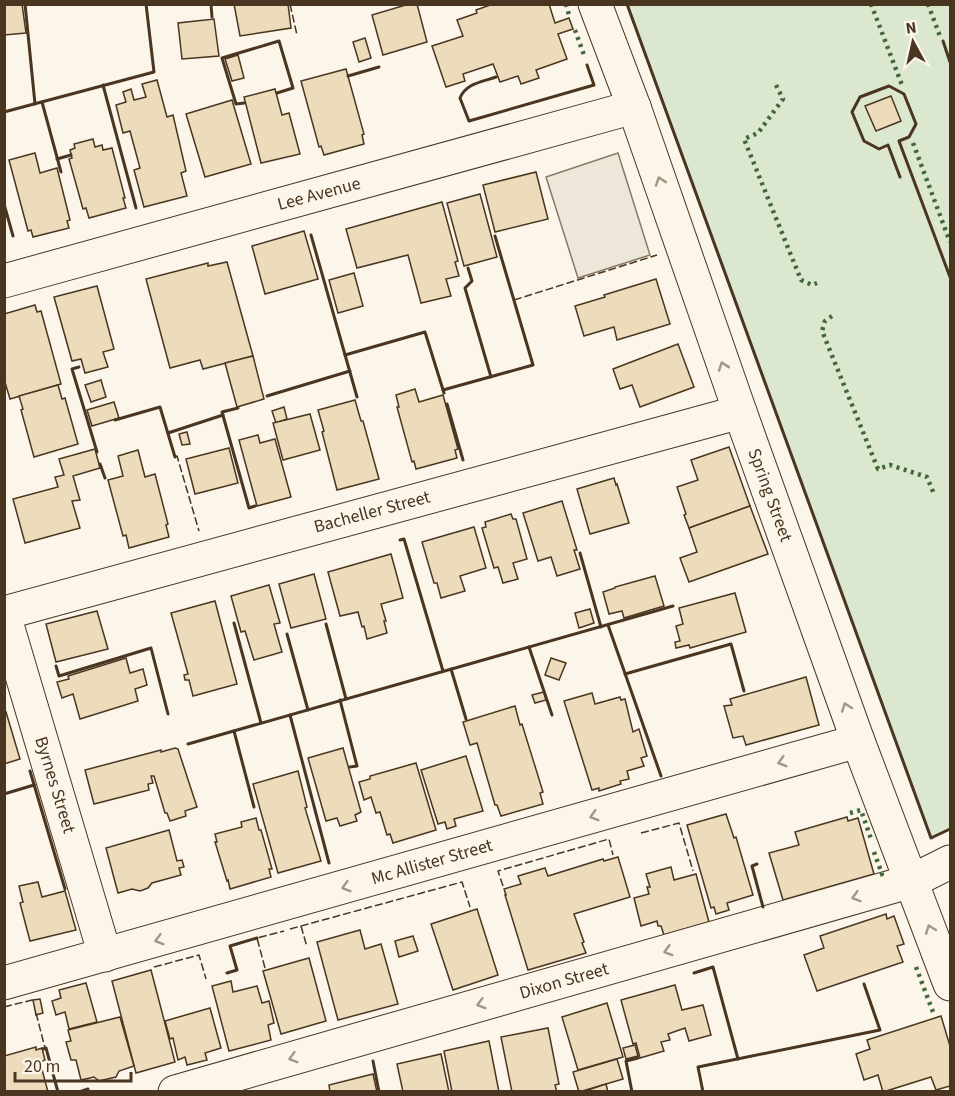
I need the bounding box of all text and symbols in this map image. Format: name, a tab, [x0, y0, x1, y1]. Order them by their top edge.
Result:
north arrow	[883, 12, 943, 72]
text: N	[904, 17, 918, 40]
street label: Lee Avenue	[274, 171, 364, 217]
one-way arrow	[654, 176, 667, 187]
one-way arrow	[718, 361, 731, 372]
street label: Spring Street	[742, 445, 798, 545]
street label: Bacheller Street	[311, 484, 433, 540]
one-way arrow	[841, 702, 854, 713]
street label: Byrnes Street	[28, 734, 82, 836]
one-way arrow	[777, 755, 787, 768]
one-way arrow	[589, 809, 600, 821]
street label: Mc Allister Street	[368, 833, 496, 891]
one-way arrow	[341, 879, 351, 892]
one-way arrow	[851, 890, 862, 902]
one-way arrow	[925, 924, 937, 935]
one-way arrow	[154, 933, 165, 945]
one-way arrow	[663, 944, 674, 956]
street label: Dixon Street	[517, 956, 611, 1006]
one-way arrow	[476, 997, 487, 1009]
scale bar	[15, 1045, 130, 1083]
one-way arrow	[288, 1051, 299, 1063]
text: 20 m	[24, 1054, 60, 1079]

